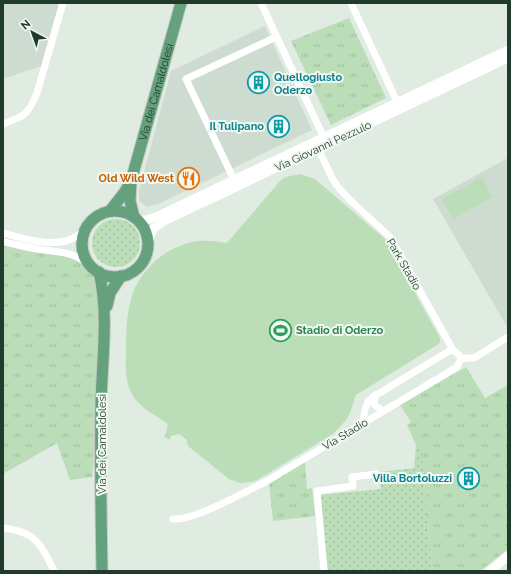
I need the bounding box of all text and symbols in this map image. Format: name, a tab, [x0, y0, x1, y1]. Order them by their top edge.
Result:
north arrow	[12, 12, 52, 52]
text: N	[18, 17, 33, 32]
street label: Via dei Camaldolesi	[137, 42, 176, 142]
building icon: Quellogiusto Oderzo	[246, 70, 272, 96]
place label: Quellogiusto Oderzo	[274, 71, 342, 97]
building icon: Il Tulipano	[266, 113, 292, 139]
street label: Via Giovanni Pezzulo	[273, 118, 374, 175]
place label: Il Tulipano	[209, 120, 264, 133]
restaurant icon: Old Wild West	[176, 165, 202, 191]
place label: Old Wild West	[99, 172, 175, 185]
street label: Park Stadio	[384, 236, 424, 293]
sports icon: Stadio di Oderzo	[268, 317, 294, 343]
place label: Stadio di Oderzo	[296, 324, 383, 337]
street label: Via dei Camaldolesi	[96, 394, 109, 494]
street label: Via Stadio	[320, 416, 371, 453]
building icon: Villa Bortoluzzi	[455, 465, 481, 491]
place label: Villa Bortoluzzi	[373, 472, 452, 485]

